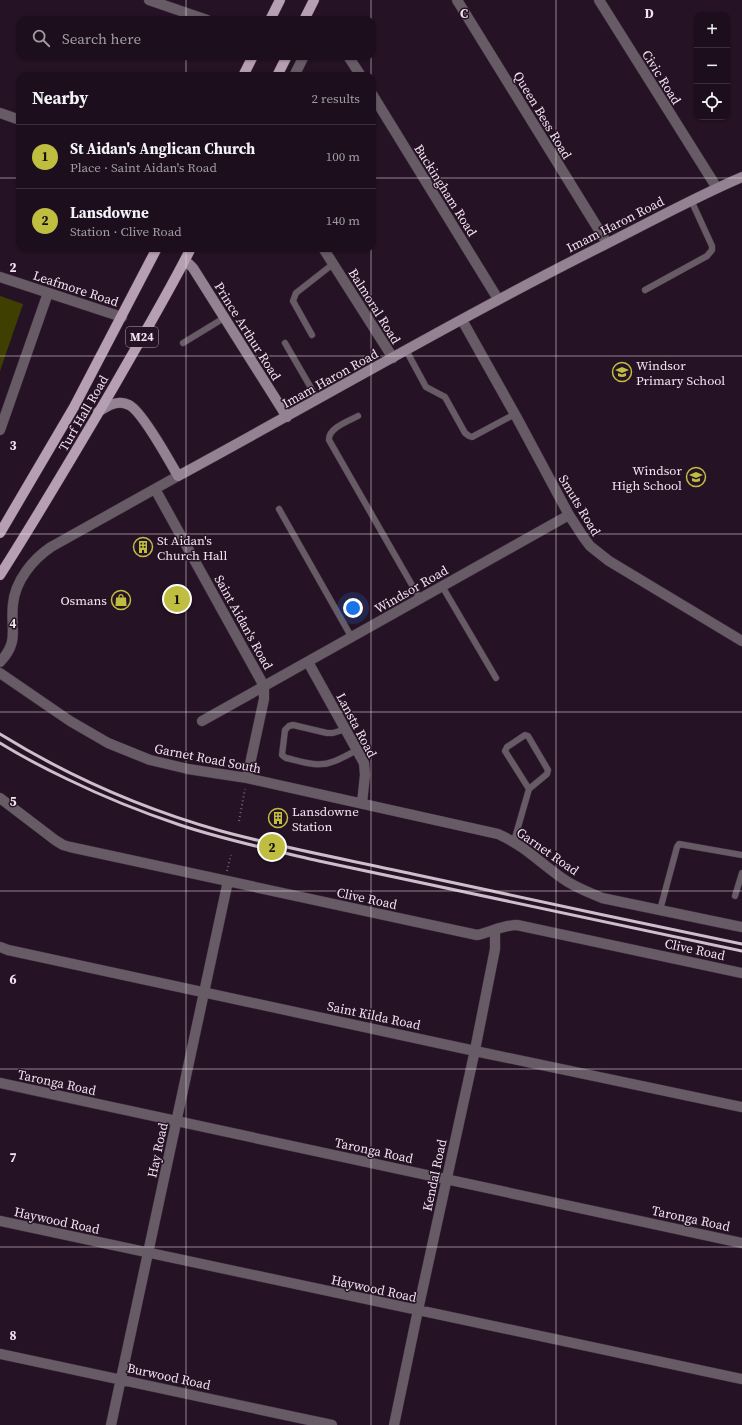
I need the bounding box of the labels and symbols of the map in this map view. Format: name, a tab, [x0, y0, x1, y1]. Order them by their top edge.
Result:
text: C	[460, 5, 468, 22]
text: D	[644, 5, 654, 22]
street label: Civic Road	[638, 47, 685, 108]
street label: Queen Bess Road	[510, 68, 576, 163]
street label: Buckingham Road	[410, 141, 481, 240]
street label: Imam Haron Road	[564, 192, 667, 256]
text: 2	[9, 259, 17, 276]
street label: Balmoral Road	[345, 265, 405, 348]
street label: Leafmore Road	[31, 267, 121, 310]
street label: Prince Arthur Road	[211, 279, 285, 384]
road number: M24	[126, 327, 158, 347]
street label: Imam Haron Road	[279, 345, 382, 412]
place label: Windsor Primary School	[636, 357, 725, 389]
school or university icon: Windsor Primary School	[611, 361, 633, 383]
street label: Turf Hall Road	[55, 372, 112, 454]
text: 3	[9, 437, 17, 454]
place label: Windsor High School	[612, 462, 682, 494]
school or university icon: Windsor High School	[685, 466, 707, 488]
street label: Smuts Road	[555, 472, 605, 539]
place label: St Aidan's Church Hall	[157, 532, 227, 564]
building icon: St Aidan's Church Hall	[132, 536, 154, 558]
street label: Windsor Road	[371, 561, 452, 617]
street label: Saint Aidan's Road	[210, 572, 277, 673]
pin: 1	[164, 584, 190, 614]
shop icon: Osmans	[110, 589, 132, 611]
place label: Osmans	[60, 592, 107, 609]
your location	[343, 598, 363, 618]
text: 4	[9, 615, 17, 632]
street label: Lansta Road	[332, 690, 381, 761]
street label: Garnet Road South	[153, 740, 263, 777]
text: 5	[9, 793, 17, 810]
place label: Lansdowne Station	[292, 803, 359, 835]
building icon: Lansdowne Station	[267, 807, 289, 829]
street label: Garnet Road	[513, 824, 583, 879]
pin: 2	[259, 832, 285, 862]
street label: Clive Road	[335, 884, 399, 913]
street label: Clive Road	[663, 935, 727, 964]
text: 6	[9, 971, 17, 988]
street label: Saint Kilda Road	[326, 997, 423, 1034]
street label: Taronga Road	[16, 1066, 98, 1099]
street label: Hay Road	[143, 1121, 172, 1179]
street label: Taronga Road	[333, 1134, 415, 1167]
street label: Kendal Road	[419, 1137, 451, 1213]
text: 7	[9, 1149, 17, 1166]
street label: Taronga Road	[650, 1202, 732, 1235]
street label: Haywood Road	[13, 1203, 102, 1238]
street label: Haywood Road	[330, 1271, 419, 1306]
text: 8	[9, 1327, 17, 1344]
street label: Burwood Road	[126, 1359, 213, 1394]

